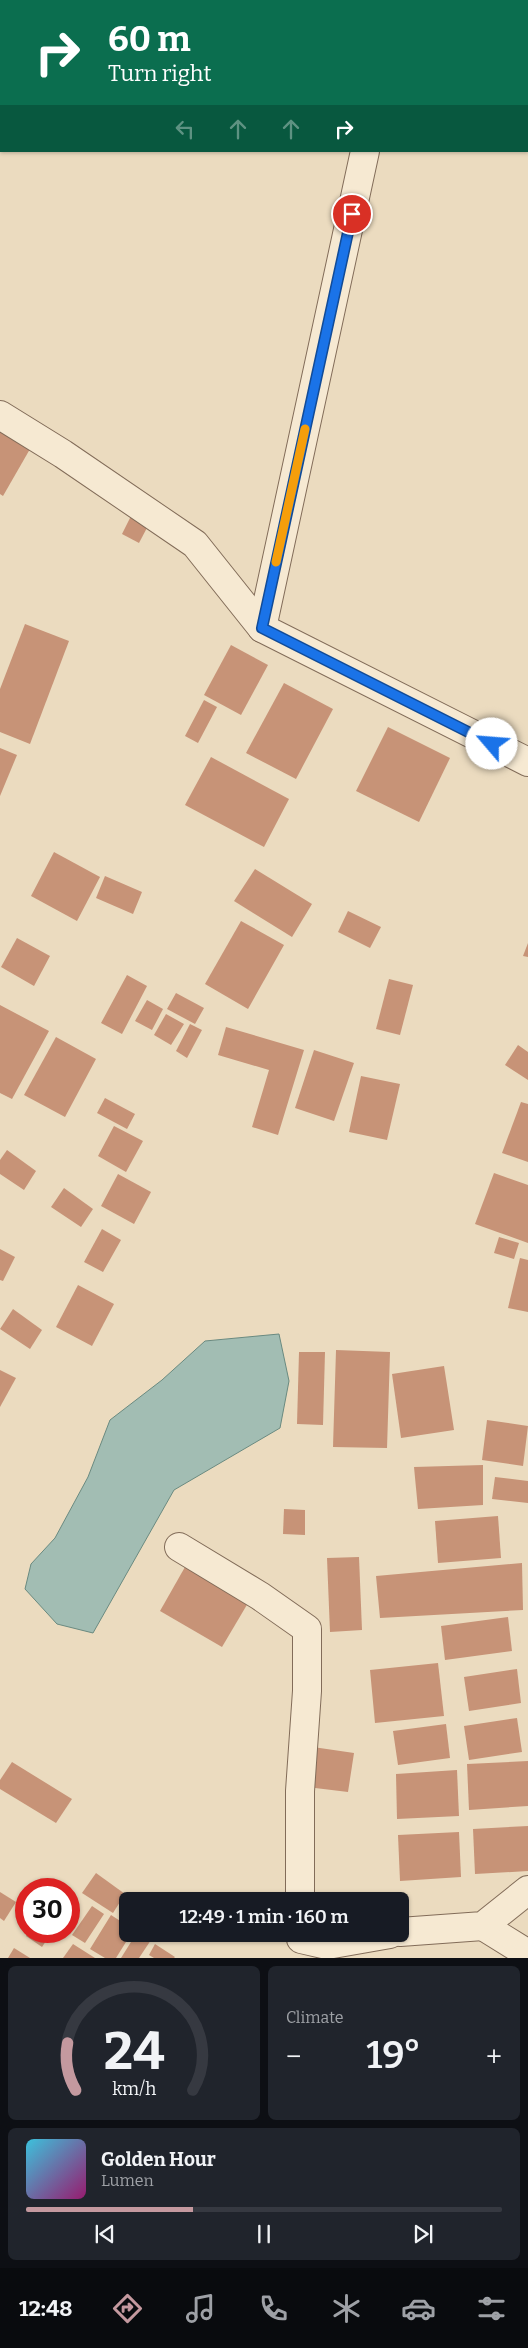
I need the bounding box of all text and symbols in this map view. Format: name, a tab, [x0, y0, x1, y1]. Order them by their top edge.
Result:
text: 60 m	[108, 18, 191, 60]
icon: right	[25, 20, 90, 85]
text: Turn right	[108, 60, 211, 87]
icon: left	[171, 115, 199, 143]
icon: ahead	[224, 115, 252, 143]
icon: ahead	[277, 115, 305, 143]
icon: right	[330, 115, 358, 143]
pin	[331, 193, 373, 235]
icon: arrive	[338, 200, 366, 228]
position arrow	[465, 717, 517, 769]
speed limit sign: 30	[15, 1878, 80, 1943]
text: 12:49 · 1 min · 160 m	[179, 1905, 349, 1928]
text: Climate	[286, 2008, 344, 2027]
text: 24	[104, 2020, 165, 2083]
text: 19°	[366, 2032, 421, 2078]
text: −	[286, 2040, 301, 2073]
text: +	[486, 2040, 502, 2073]
text: km/h	[112, 2078, 156, 2100]
text: Golden Hour	[101, 2148, 216, 2171]
text: Lumen	[101, 2171, 154, 2190]
icon: previous	[91, 2220, 119, 2248]
icon: pause	[250, 2220, 278, 2248]
icon: next	[409, 2220, 437, 2248]
icon: directions	[110, 2291, 145, 2326]
icon: music	[183, 2291, 218, 2326]
icon: phone	[256, 2291, 291, 2326]
icon: climate	[329, 2291, 364, 2326]
icon: car	[401, 2291, 436, 2326]
icon: filters	[474, 2291, 509, 2326]
text: 12:48	[19, 2295, 73, 2322]

